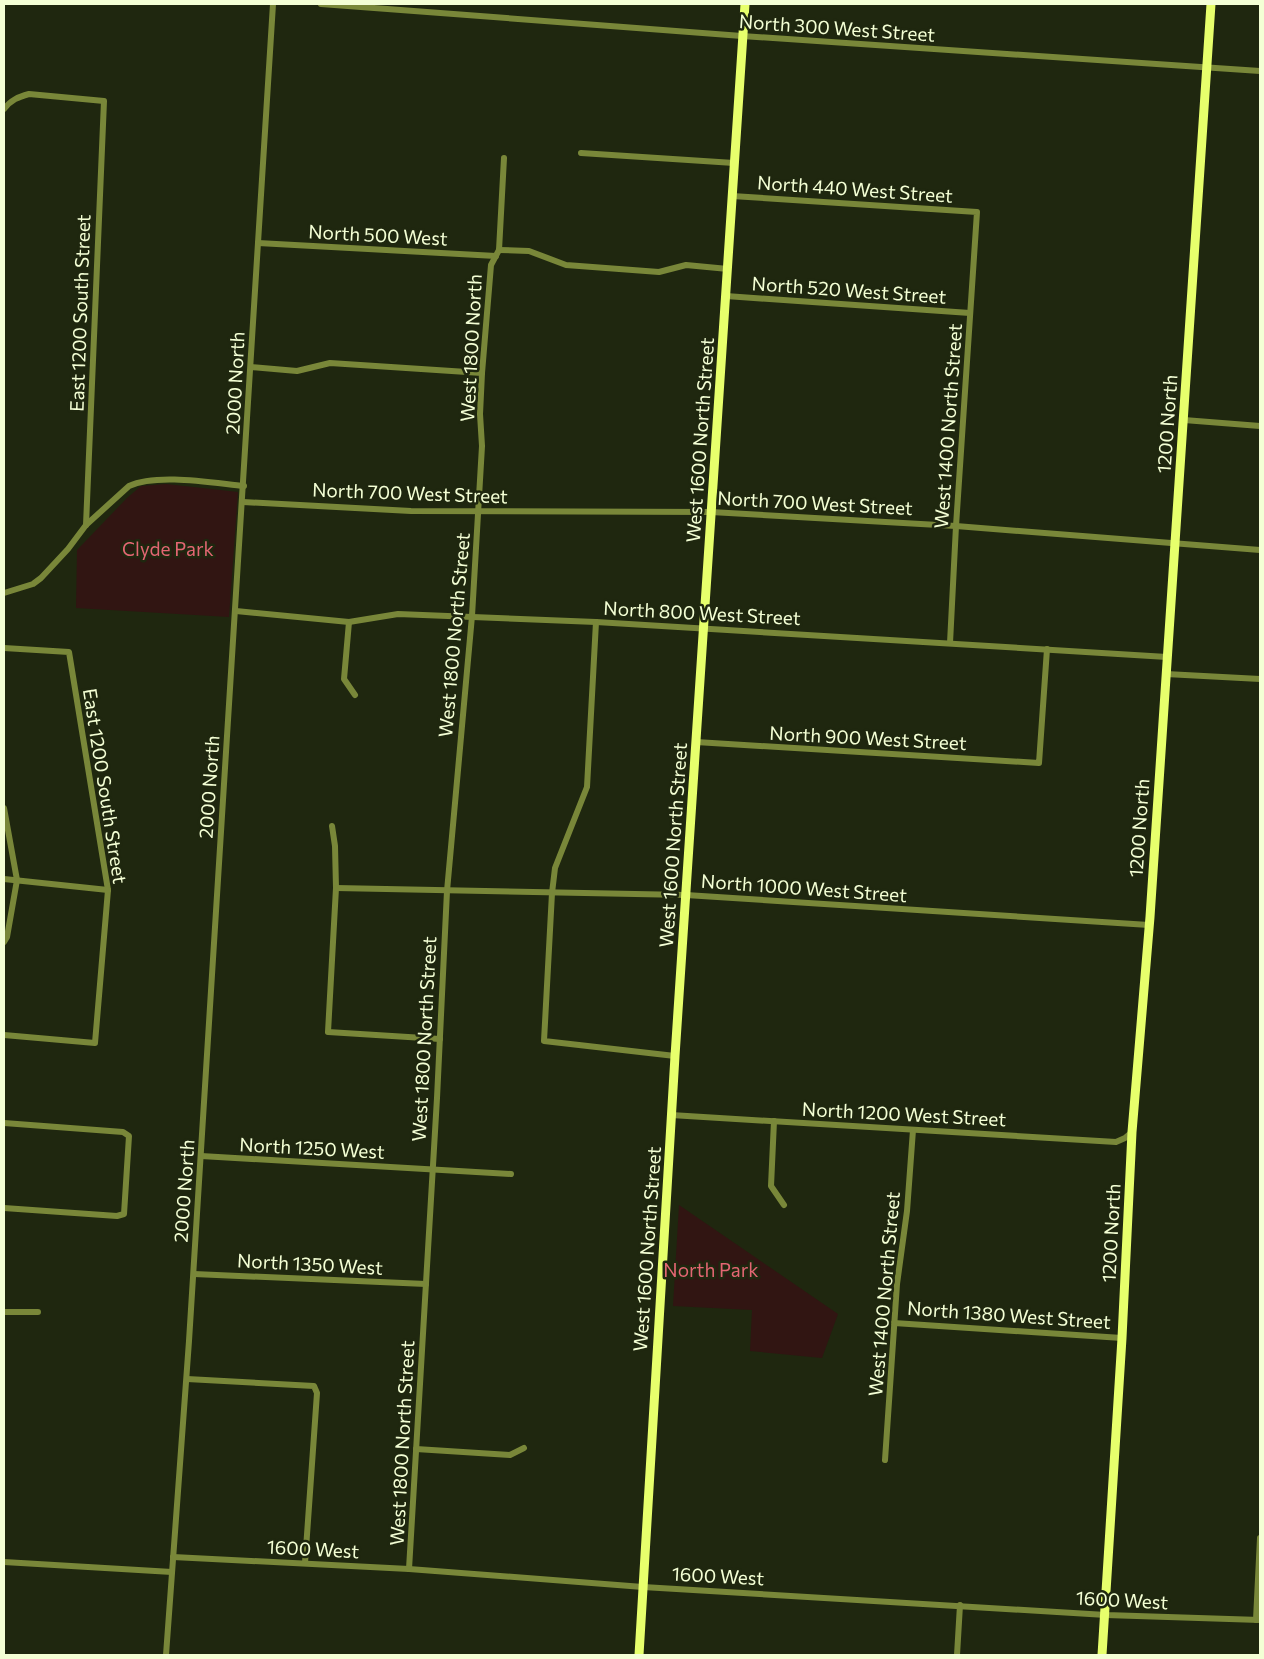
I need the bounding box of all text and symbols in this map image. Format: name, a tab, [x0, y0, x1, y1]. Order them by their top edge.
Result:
street label: North 300 West Street	[738, 9, 936, 46]
street label: North 440 West Street	[756, 170, 954, 207]
street label: East 1200 South Street	[65, 214, 94, 412]
street label: North 500 West	[308, 219, 448, 250]
street label: North 520 West Street	[751, 271, 947, 308]
street label: West 1800 North	[455, 273, 486, 423]
street label: West 1400 North Street	[929, 323, 966, 529]
street label: 2000 North	[220, 331, 249, 435]
street label: West 1600 North Street	[681, 336, 718, 543]
street label: 1200 North	[1152, 374, 1181, 474]
street label: North 700 West Street	[312, 478, 508, 507]
street label: North 700 West Street	[717, 486, 914, 519]
street label: West 1800 North Street	[433, 531, 474, 738]
park label: Clyde Park	[122, 537, 214, 560]
street label: North 800 West Street	[603, 596, 801, 629]
street label: East 1200 South Street	[79, 687, 132, 885]
street label: North 900 West Street	[769, 721, 967, 754]
street label: 2000 North	[193, 735, 224, 839]
street label: West 1600 North Street	[654, 741, 691, 948]
street label: 1200 North	[1124, 778, 1153, 878]
street label: North 1000 West Street	[700, 869, 908, 906]
street label: West 1800 North Street	[407, 936, 440, 1142]
street label: North 1200 West Street	[801, 1097, 1007, 1130]
street label: North 1250 West	[239, 1132, 386, 1163]
street label: 2000 North	[168, 1139, 199, 1243]
street label: West 1600 North Street	[628, 1145, 665, 1352]
street label: 1200 North	[1096, 1183, 1125, 1283]
street label: West 1400 North Street	[863, 1190, 904, 1397]
street label: North 1350 West	[237, 1248, 384, 1279]
park label: North Park	[663, 1258, 759, 1281]
street label: North 1380 West Street	[907, 1296, 1112, 1333]
street label: West 1800 North Street	[385, 1340, 418, 1546]
street label: 1600 West	[266, 1535, 360, 1562]
street label: 1600 West	[671, 1562, 765, 1589]
street label: 1600 West	[1075, 1586, 1169, 1613]

